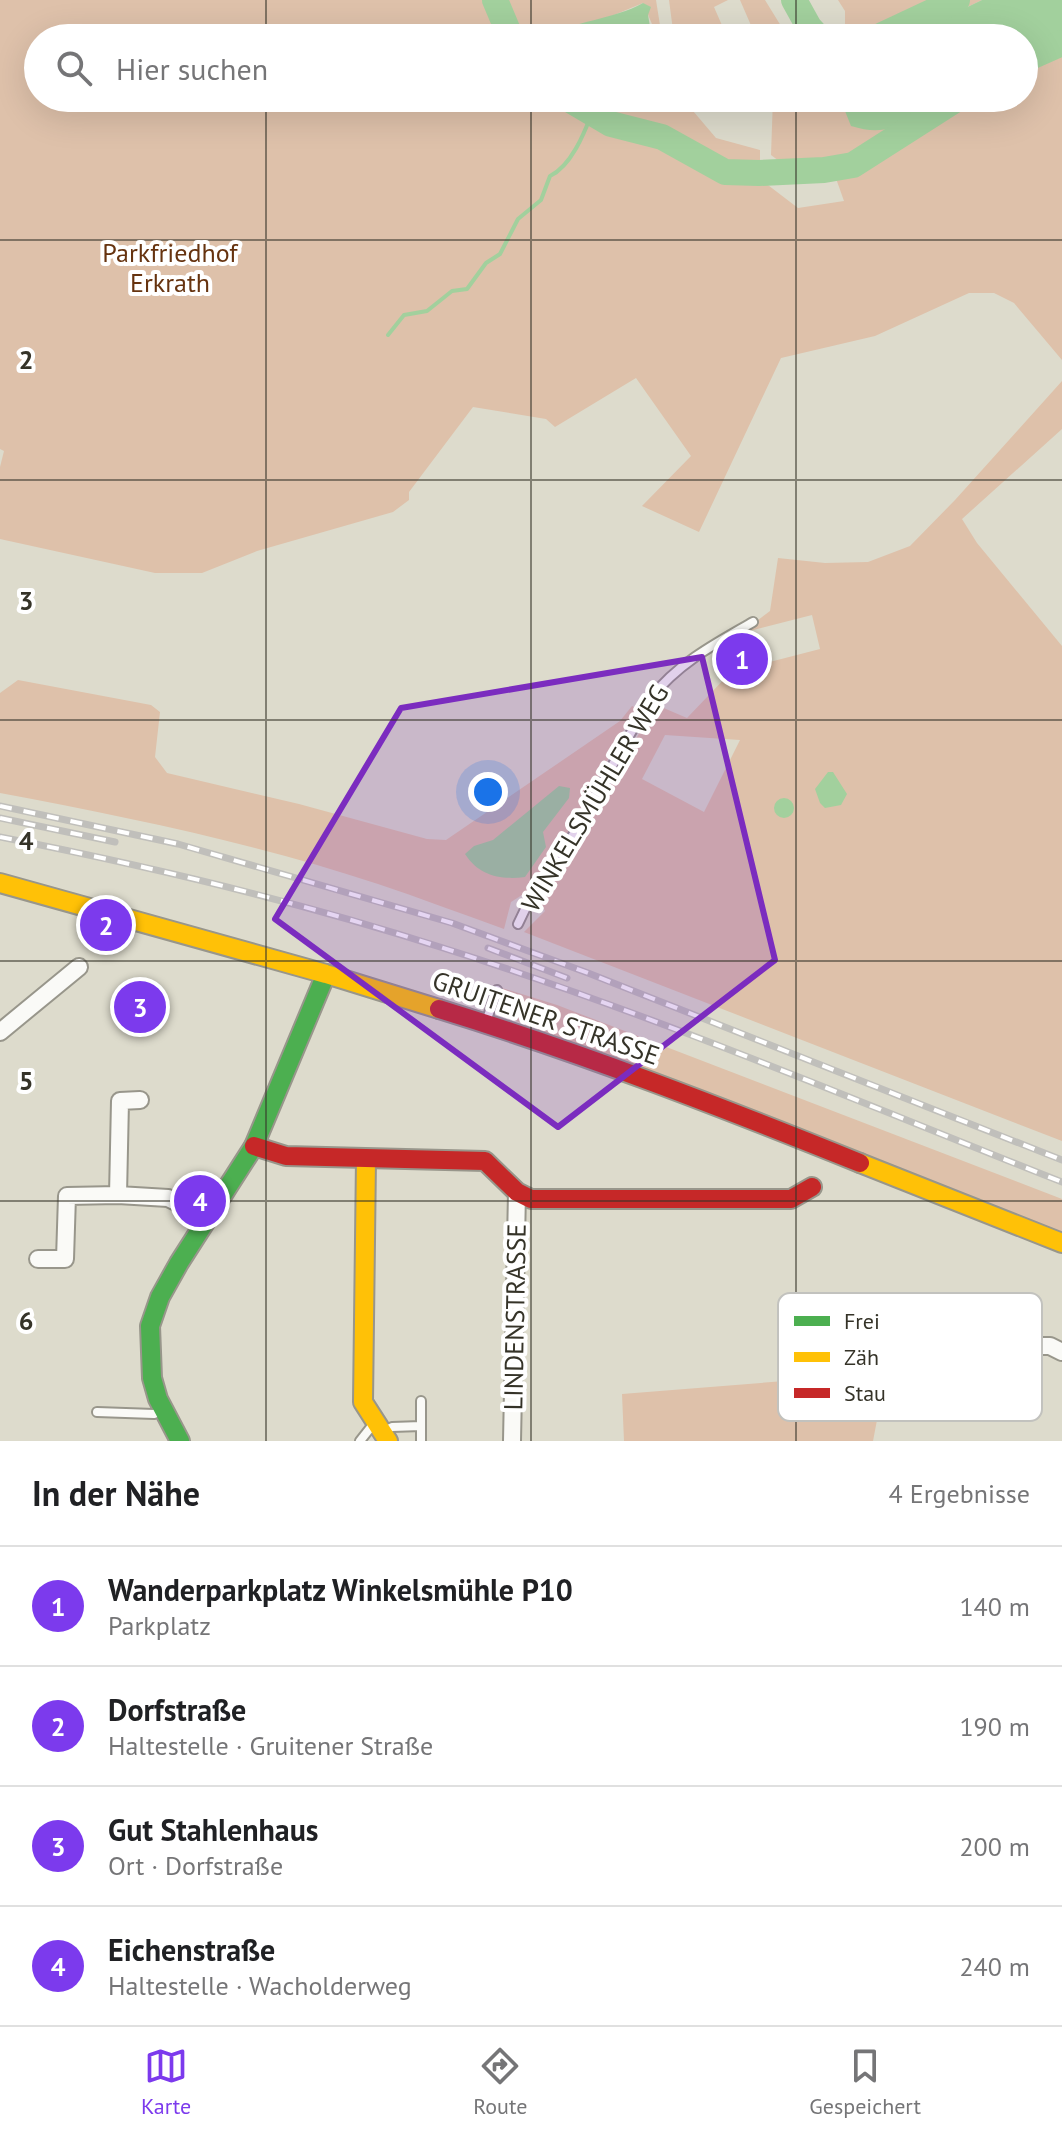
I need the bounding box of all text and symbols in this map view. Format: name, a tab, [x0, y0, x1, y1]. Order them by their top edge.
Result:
search box	[24, 24, 1038, 112]
icon: search	[52, 46, 96, 90]
text: Hier suchen	[116, 49, 268, 88]
park label: Parkfriedhof Erkrath	[102, 236, 239, 299]
text: 2	[19, 343, 33, 376]
text: 3	[19, 584, 33, 617]
pin: 1	[716, 629, 768, 689]
street label: WINKELSMÜHLER WEG	[514, 678, 675, 917]
your location	[468, 772, 508, 812]
text: 4	[19, 824, 34, 857]
pin: 2	[80, 895, 132, 955]
street label: GRUITENER STRASSE	[428, 963, 664, 1072]
pin: 3	[114, 977, 166, 1037]
text: 5	[19, 1064, 33, 1097]
pin: 4	[174, 1171, 226, 1231]
street label: LINDENSTRASSE	[496, 1223, 533, 1411]
legend	[778, 1293, 1042, 1421]
text: 6	[19, 1304, 33, 1337]
text: Frei	[844, 1307, 880, 1335]
text: Zäh	[844, 1343, 879, 1371]
text: Stau	[844, 1379, 886, 1407]
text: In der Nähe	[32, 1471, 200, 1515]
text: 4 Ergebnisse	[889, 1477, 1030, 1510]
text: Wanderparkplatz Winkelsmühle P10	[108, 1570, 573, 1609]
text: 1	[51, 1590, 65, 1623]
text: 140 m	[959, 1590, 1030, 1623]
text: Parkplatz	[108, 1609, 211, 1642]
text: Dorfstraße	[108, 1690, 246, 1729]
text: 2	[51, 1710, 65, 1743]
text: 190 m	[959, 1710, 1030, 1743]
text: Haltestelle · Gruitener Straße	[108, 1729, 433, 1762]
text: Gut Stahlenhaus	[108, 1810, 319, 1849]
text: 3	[51, 1830, 65, 1863]
text: 200 m	[959, 1830, 1030, 1863]
text: Ort · Dorfstraße	[108, 1849, 283, 1882]
text: Eichenstraße	[108, 1930, 275, 1969]
text: 4	[51, 1950, 65, 1983]
text: 240 m	[959, 1950, 1030, 1983]
text: Haltestelle · Wacholderweg	[108, 1969, 412, 2002]
tab: Karte	[141, 2044, 191, 2120]
tab: Route	[473, 2044, 527, 2120]
tab: Gespeichert	[809, 2044, 921, 2120]

